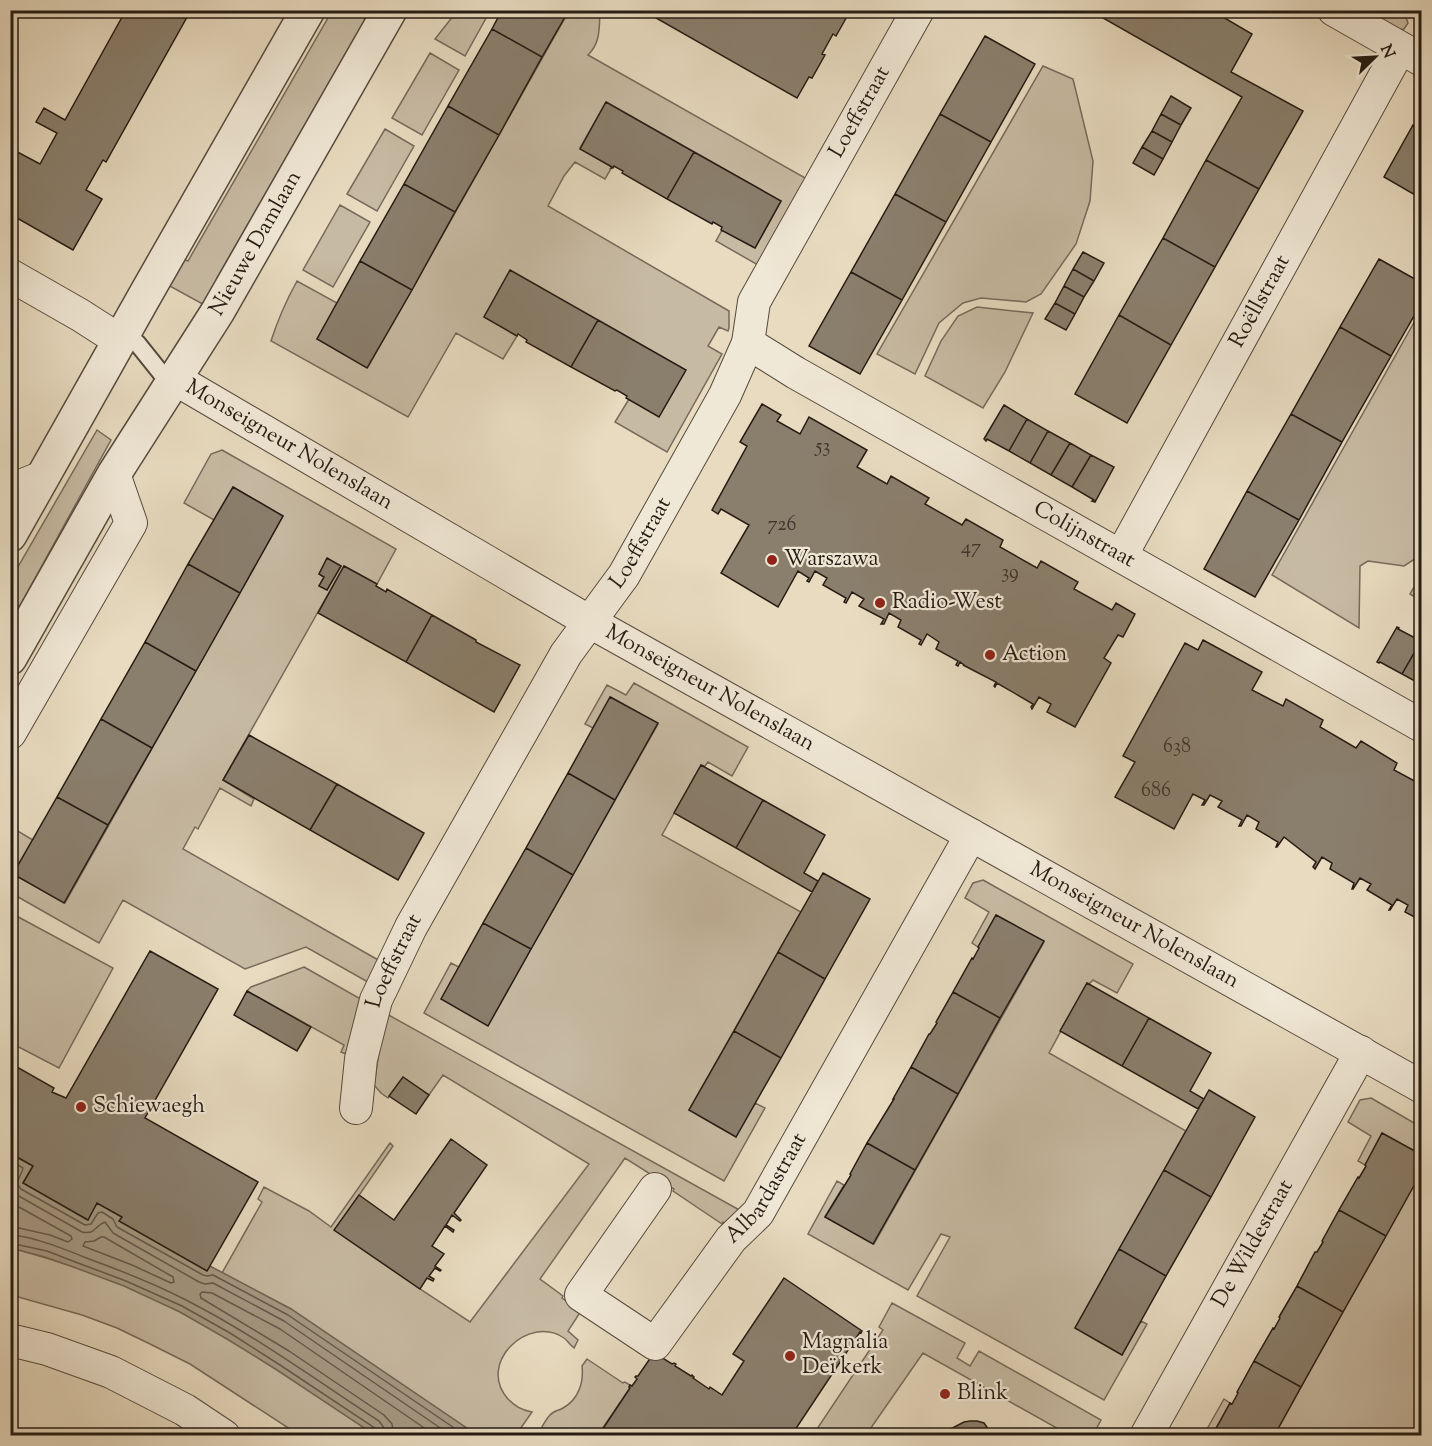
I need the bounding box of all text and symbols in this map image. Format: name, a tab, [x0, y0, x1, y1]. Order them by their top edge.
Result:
north arrow	[1345, 27, 1405, 87]
text: N	[1373, 41, 1400, 63]
street label: Loeffstraat	[822, 60, 899, 164]
street label: Nieuwe Damlaan	[202, 165, 311, 322]
street label: Roëllstraat	[1222, 249, 1299, 354]
street label: Monseigneur Nolenslaan	[179, 372, 399, 519]
house number: 53	[815, 433, 830, 462]
street label: Loeffstraat	[602, 491, 681, 596]
street label: Colijnstraat	[1027, 494, 1141, 577]
house number: 726	[767, 511, 797, 540]
house number: 47	[961, 534, 981, 563]
place label: Warszawa	[784, 544, 879, 576]
marker: Warszawa	[765, 553, 779, 567]
house number: 39	[1001, 559, 1019, 588]
place label: Radio-West	[892, 587, 1002, 619]
marker: Radio-West	[873, 596, 887, 610]
street label: Monseigneur Nolenslaan	[599, 617, 820, 760]
place label: Action	[1002, 639, 1067, 671]
marker: Action	[983, 648, 997, 662]
house number: 638	[1163, 733, 1191, 762]
house number: 686	[1141, 777, 1171, 806]
street label: Monseigneur Nolenslaan	[1023, 854, 1245, 998]
street label: Loeffstraat	[359, 908, 431, 1011]
place label: Schiewaegh	[93, 1091, 205, 1123]
marker: Schiewaegh	[74, 1100, 88, 1114]
street label: Albardastraat	[718, 1127, 816, 1252]
street label: De Wildestraat	[1205, 1174, 1302, 1314]
place label: Magnalia Deï kerk	[802, 1327, 888, 1384]
marker: Magnalia Deï kerk	[783, 1349, 797, 1363]
place label: Blink	[957, 1378, 1008, 1410]
marker: Blink	[938, 1387, 952, 1401]

